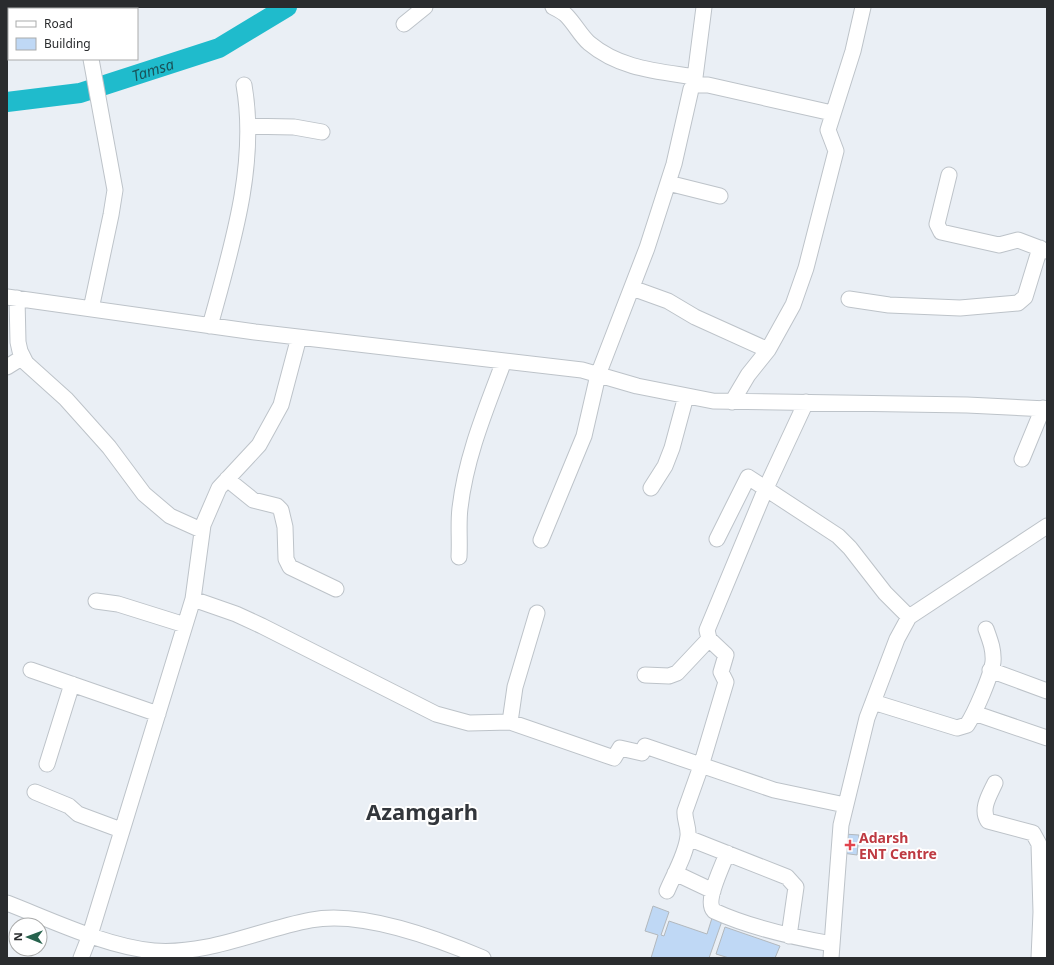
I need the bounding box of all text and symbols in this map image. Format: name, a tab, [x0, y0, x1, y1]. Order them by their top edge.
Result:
legend	[8, 8, 138, 60]
text: Road	[44, 15, 73, 32]
text: Building	[44, 35, 91, 52]
water label: Tamsa	[129, 53, 177, 86]
district label: Azamgarh	[366, 796, 478, 826]
place label: Adarsh ENT Centre	[859, 828, 937, 863]
marker: Adarsh ENT Centre	[844, 839, 856, 851]
north arrow	[8, 917, 48, 957]
text: N	[10, 932, 25, 941]

